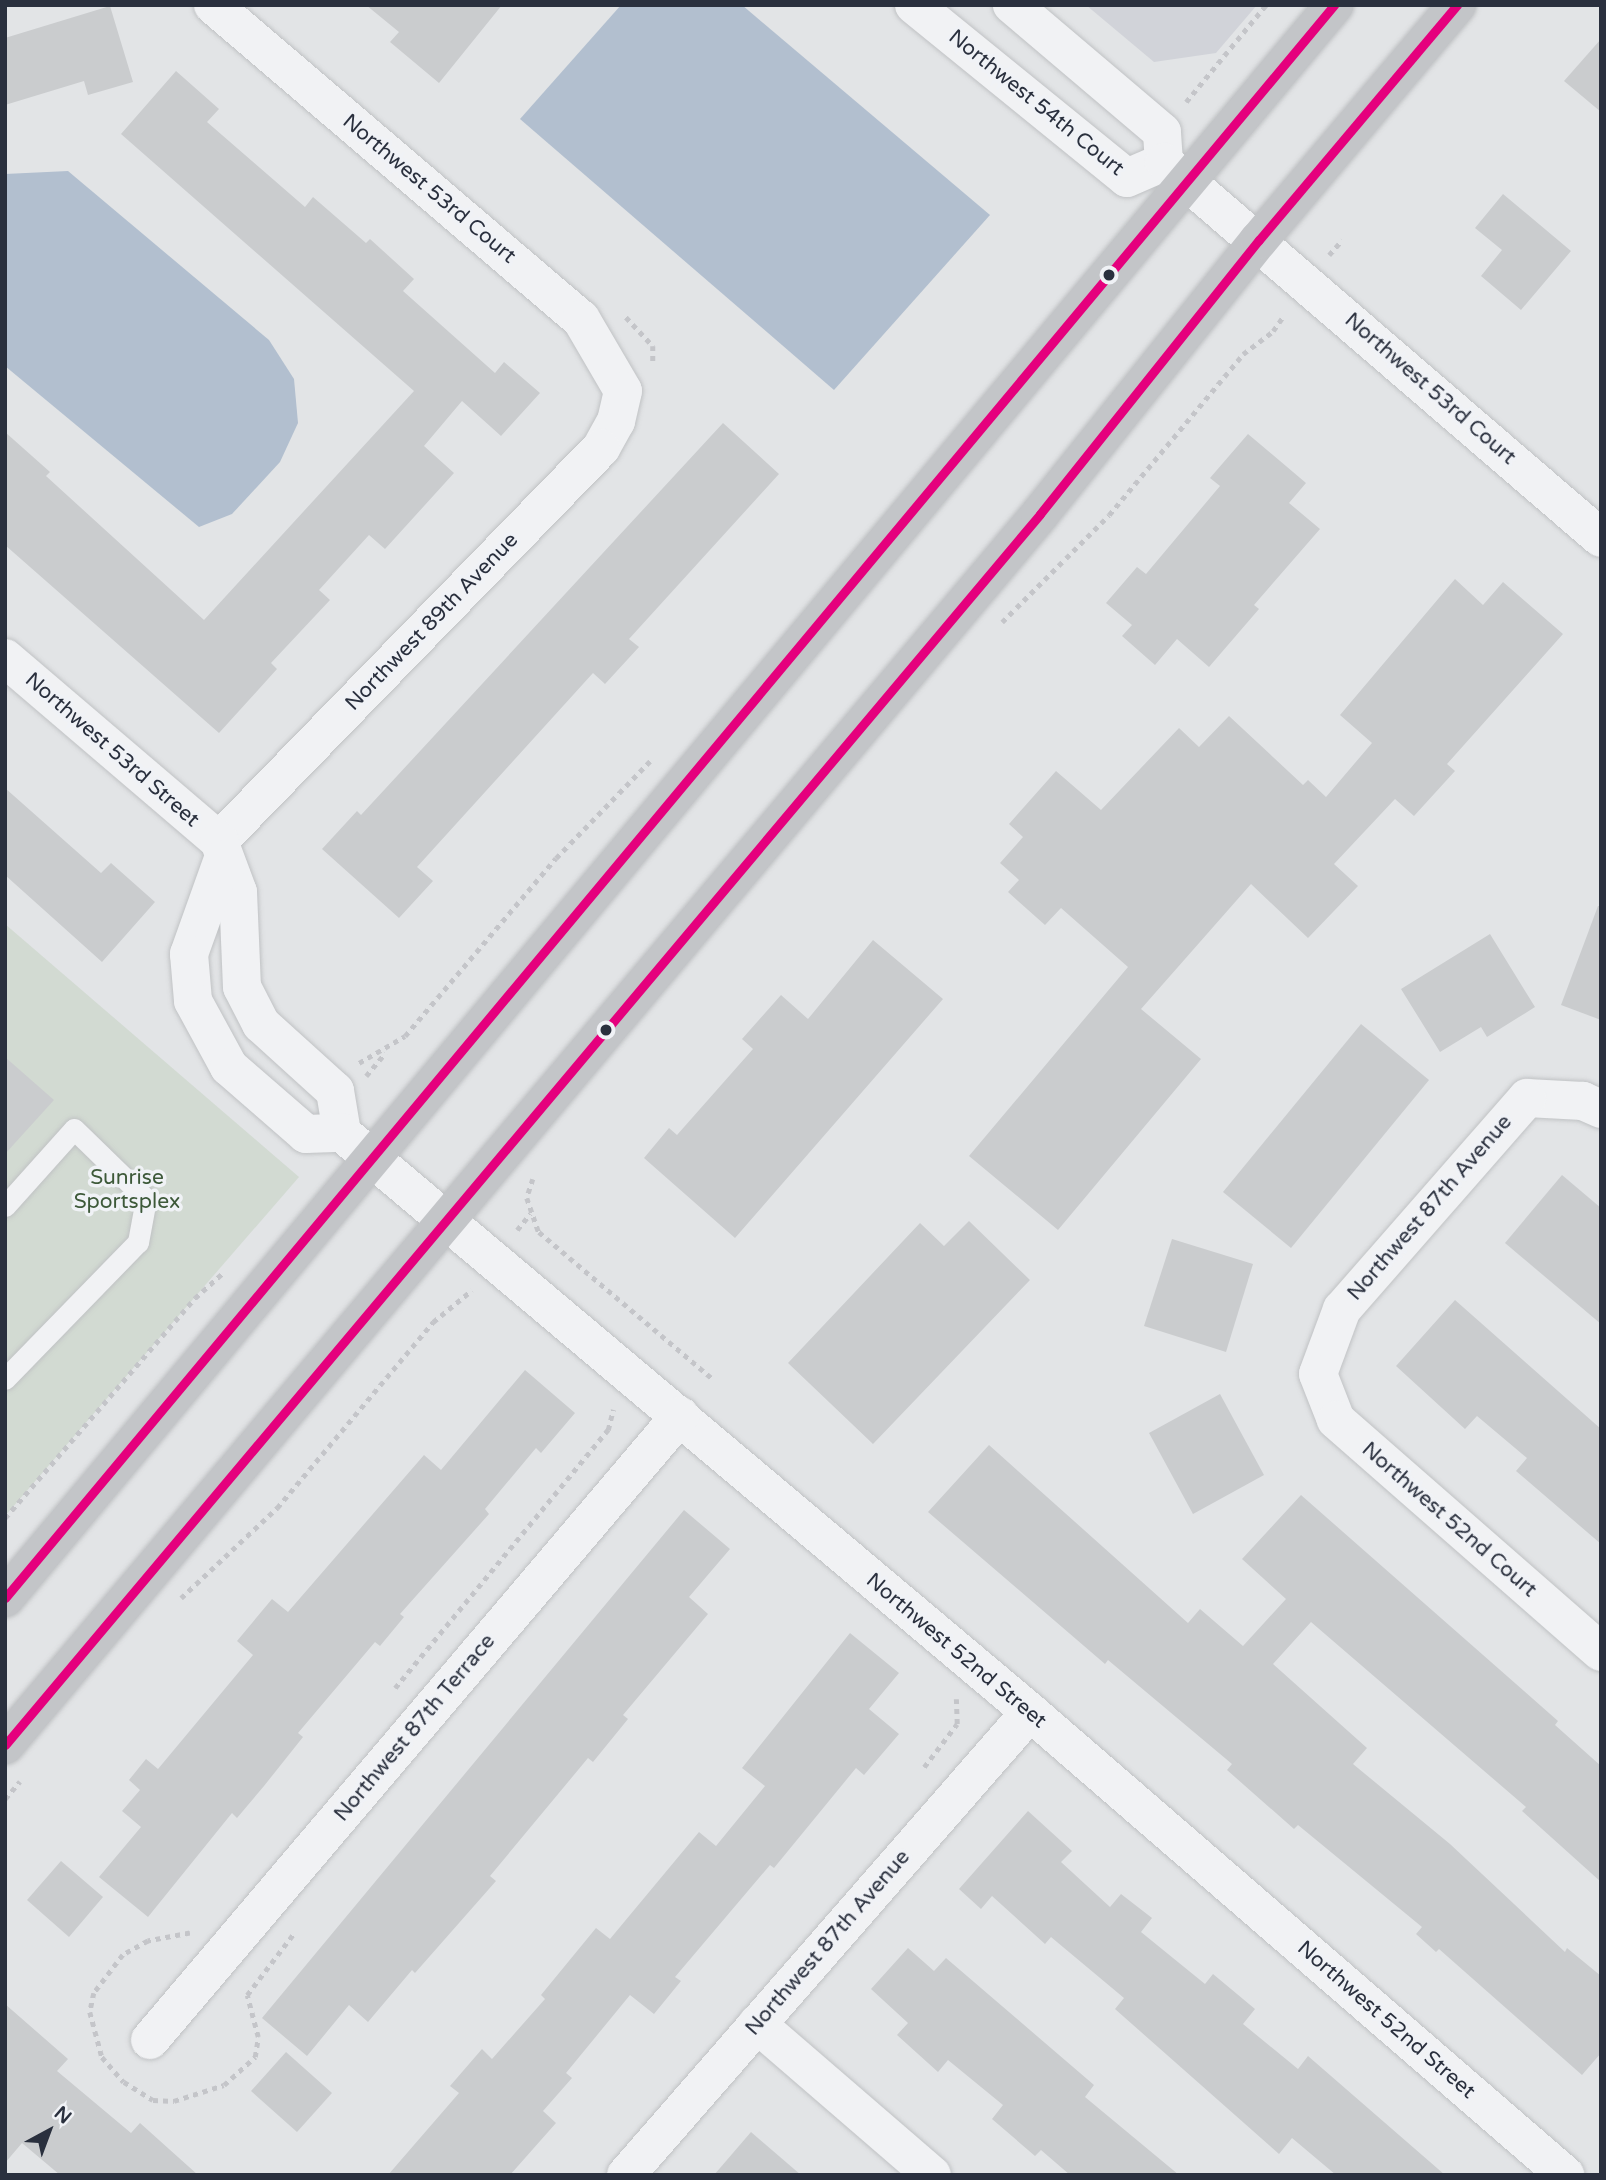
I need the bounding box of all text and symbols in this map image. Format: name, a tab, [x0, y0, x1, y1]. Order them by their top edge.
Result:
street label: Northwest 54th Court	[943, 24, 1129, 182]
street label: Northwest 53rd Court	[337, 109, 521, 269]
unlabelled marker	[1102, 268, 1116, 282]
street label: Northwest 53rd Court	[1339, 308, 1521, 470]
street label: Northwest 89th Avenue	[340, 528, 524, 716]
street label: Northwest 53rd Street	[20, 667, 204, 833]
unlabelled marker	[599, 1023, 613, 1037]
street label: Northwest 87th Avenue	[1343, 1110, 1517, 1306]
park label: Sunrise Sportsplex	[74, 1165, 180, 1215]
street label: Northwest 52nd Court	[1356, 1437, 1542, 1603]
street label: Northwest 52nd Street	[861, 1568, 1051, 1734]
street label: Northwest 87th Terrace	[329, 1629, 501, 1827]
street label: Northwest 87th Avenue	[741, 1845, 915, 2041]
street label: Northwest 52nd Street	[1292, 1936, 1480, 2104]
north arrow	[14, 2096, 84, 2166]
text: N	[50, 2102, 76, 2128]

